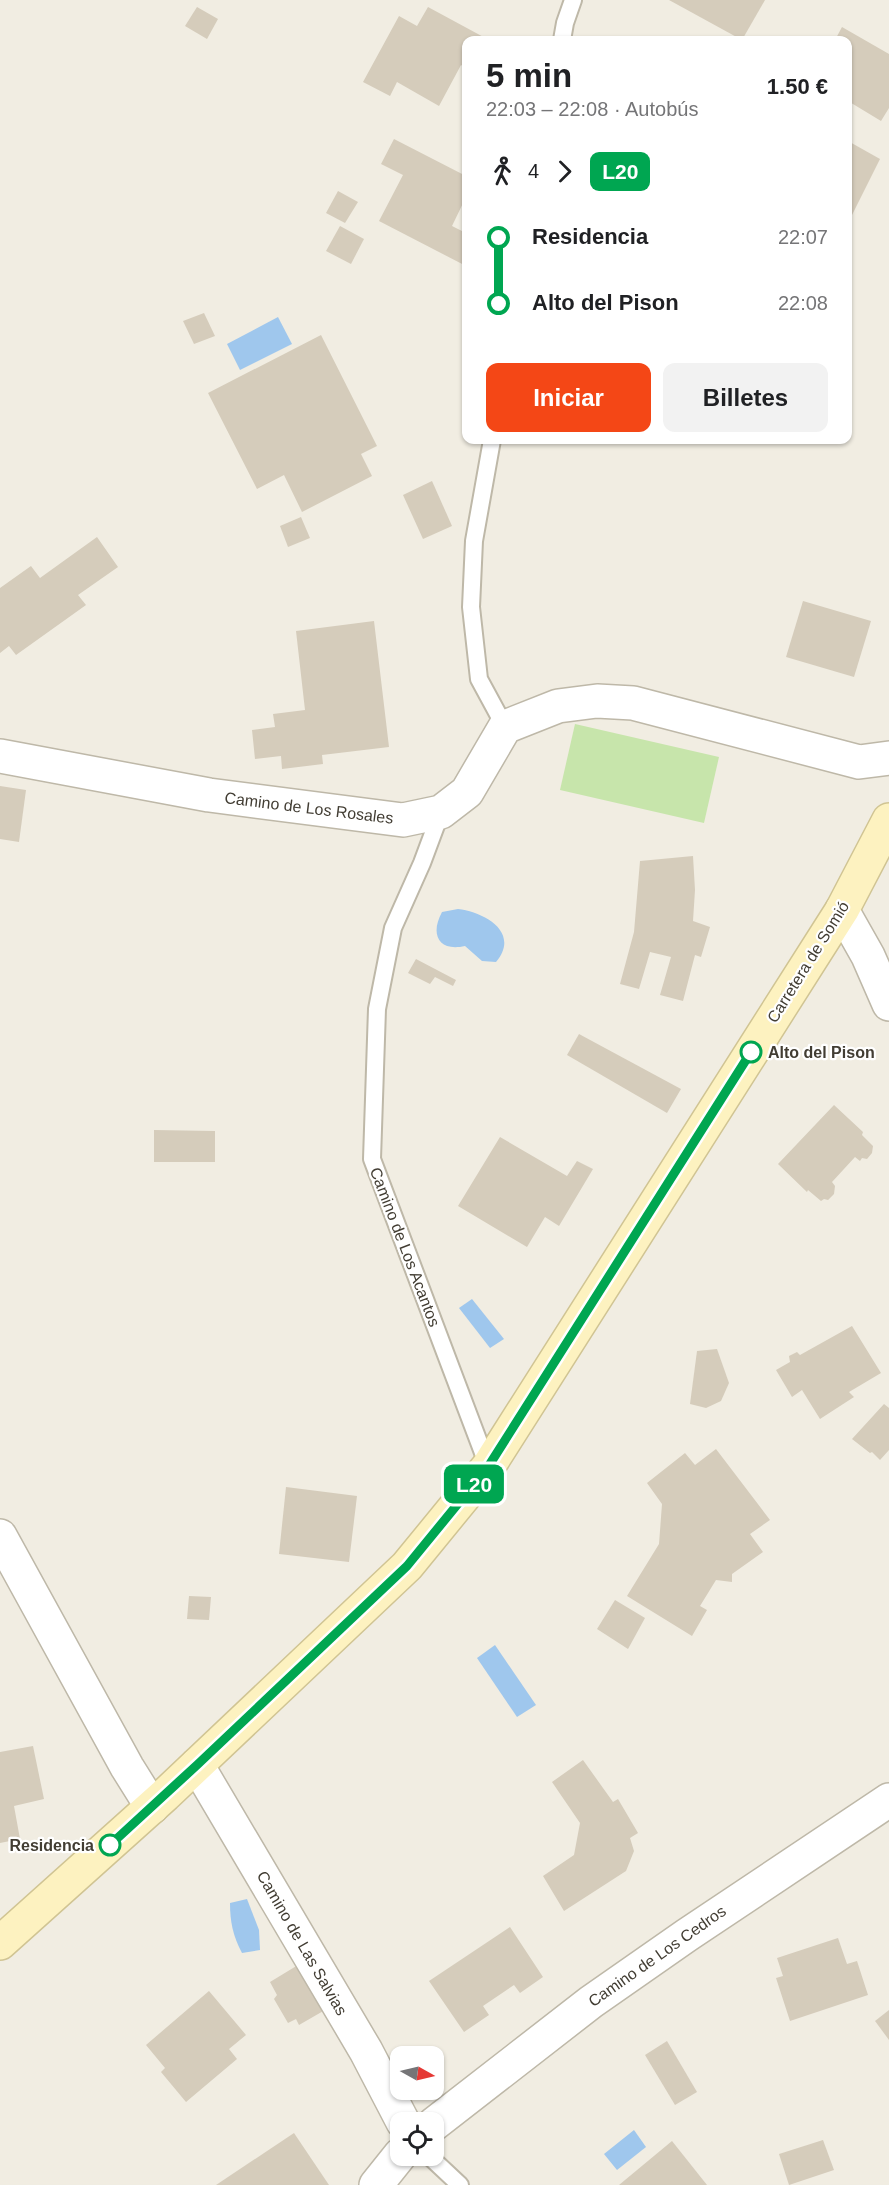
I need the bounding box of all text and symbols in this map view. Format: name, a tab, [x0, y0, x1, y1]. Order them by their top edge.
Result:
text: 5 min	[486, 57, 572, 94]
text: 1.50 €	[767, 74, 828, 99]
text: 22:03 – 22:08 · Autobús	[486, 98, 698, 120]
icon: walk	[486, 155, 519, 188]
icon: forward	[548, 155, 581, 188]
text: 4	[528, 160, 539, 182]
text: L20	[602, 160, 638, 183]
text: Residencia	[532, 224, 648, 249]
text: 22:07	[778, 226, 828, 248]
text: Alto del Pison	[532, 290, 679, 315]
text: 22:08	[778, 292, 828, 314]
button: Iniciar	[486, 363, 651, 432]
button: Billetes	[663, 363, 828, 432]
street label: Camino de Los Rosales	[224, 789, 394, 827]
street label: Carretera de Somió	[764, 898, 852, 1026]
marker: Alto del Pison	[740, 1041, 762, 1063]
place label: Alto del Pison	[768, 1044, 875, 1061]
street label: Camino de Los Acantos	[367, 1165, 443, 1329]
line badge: L20	[440, 1464, 508, 1504]
text: L20	[456, 1473, 492, 1496]
marker: Residencia	[99, 1834, 121, 1856]
place label: Residencia	[10, 1837, 94, 1854]
street label: Camino de Las Salvias	[254, 1868, 350, 2018]
street label: Camino de Los Cedros	[585, 1902, 729, 2010]
north arrow	[390, 2046, 444, 2100]
map controls	[390, 2046, 444, 2166]
button: locate	[390, 2112, 444, 2166]

